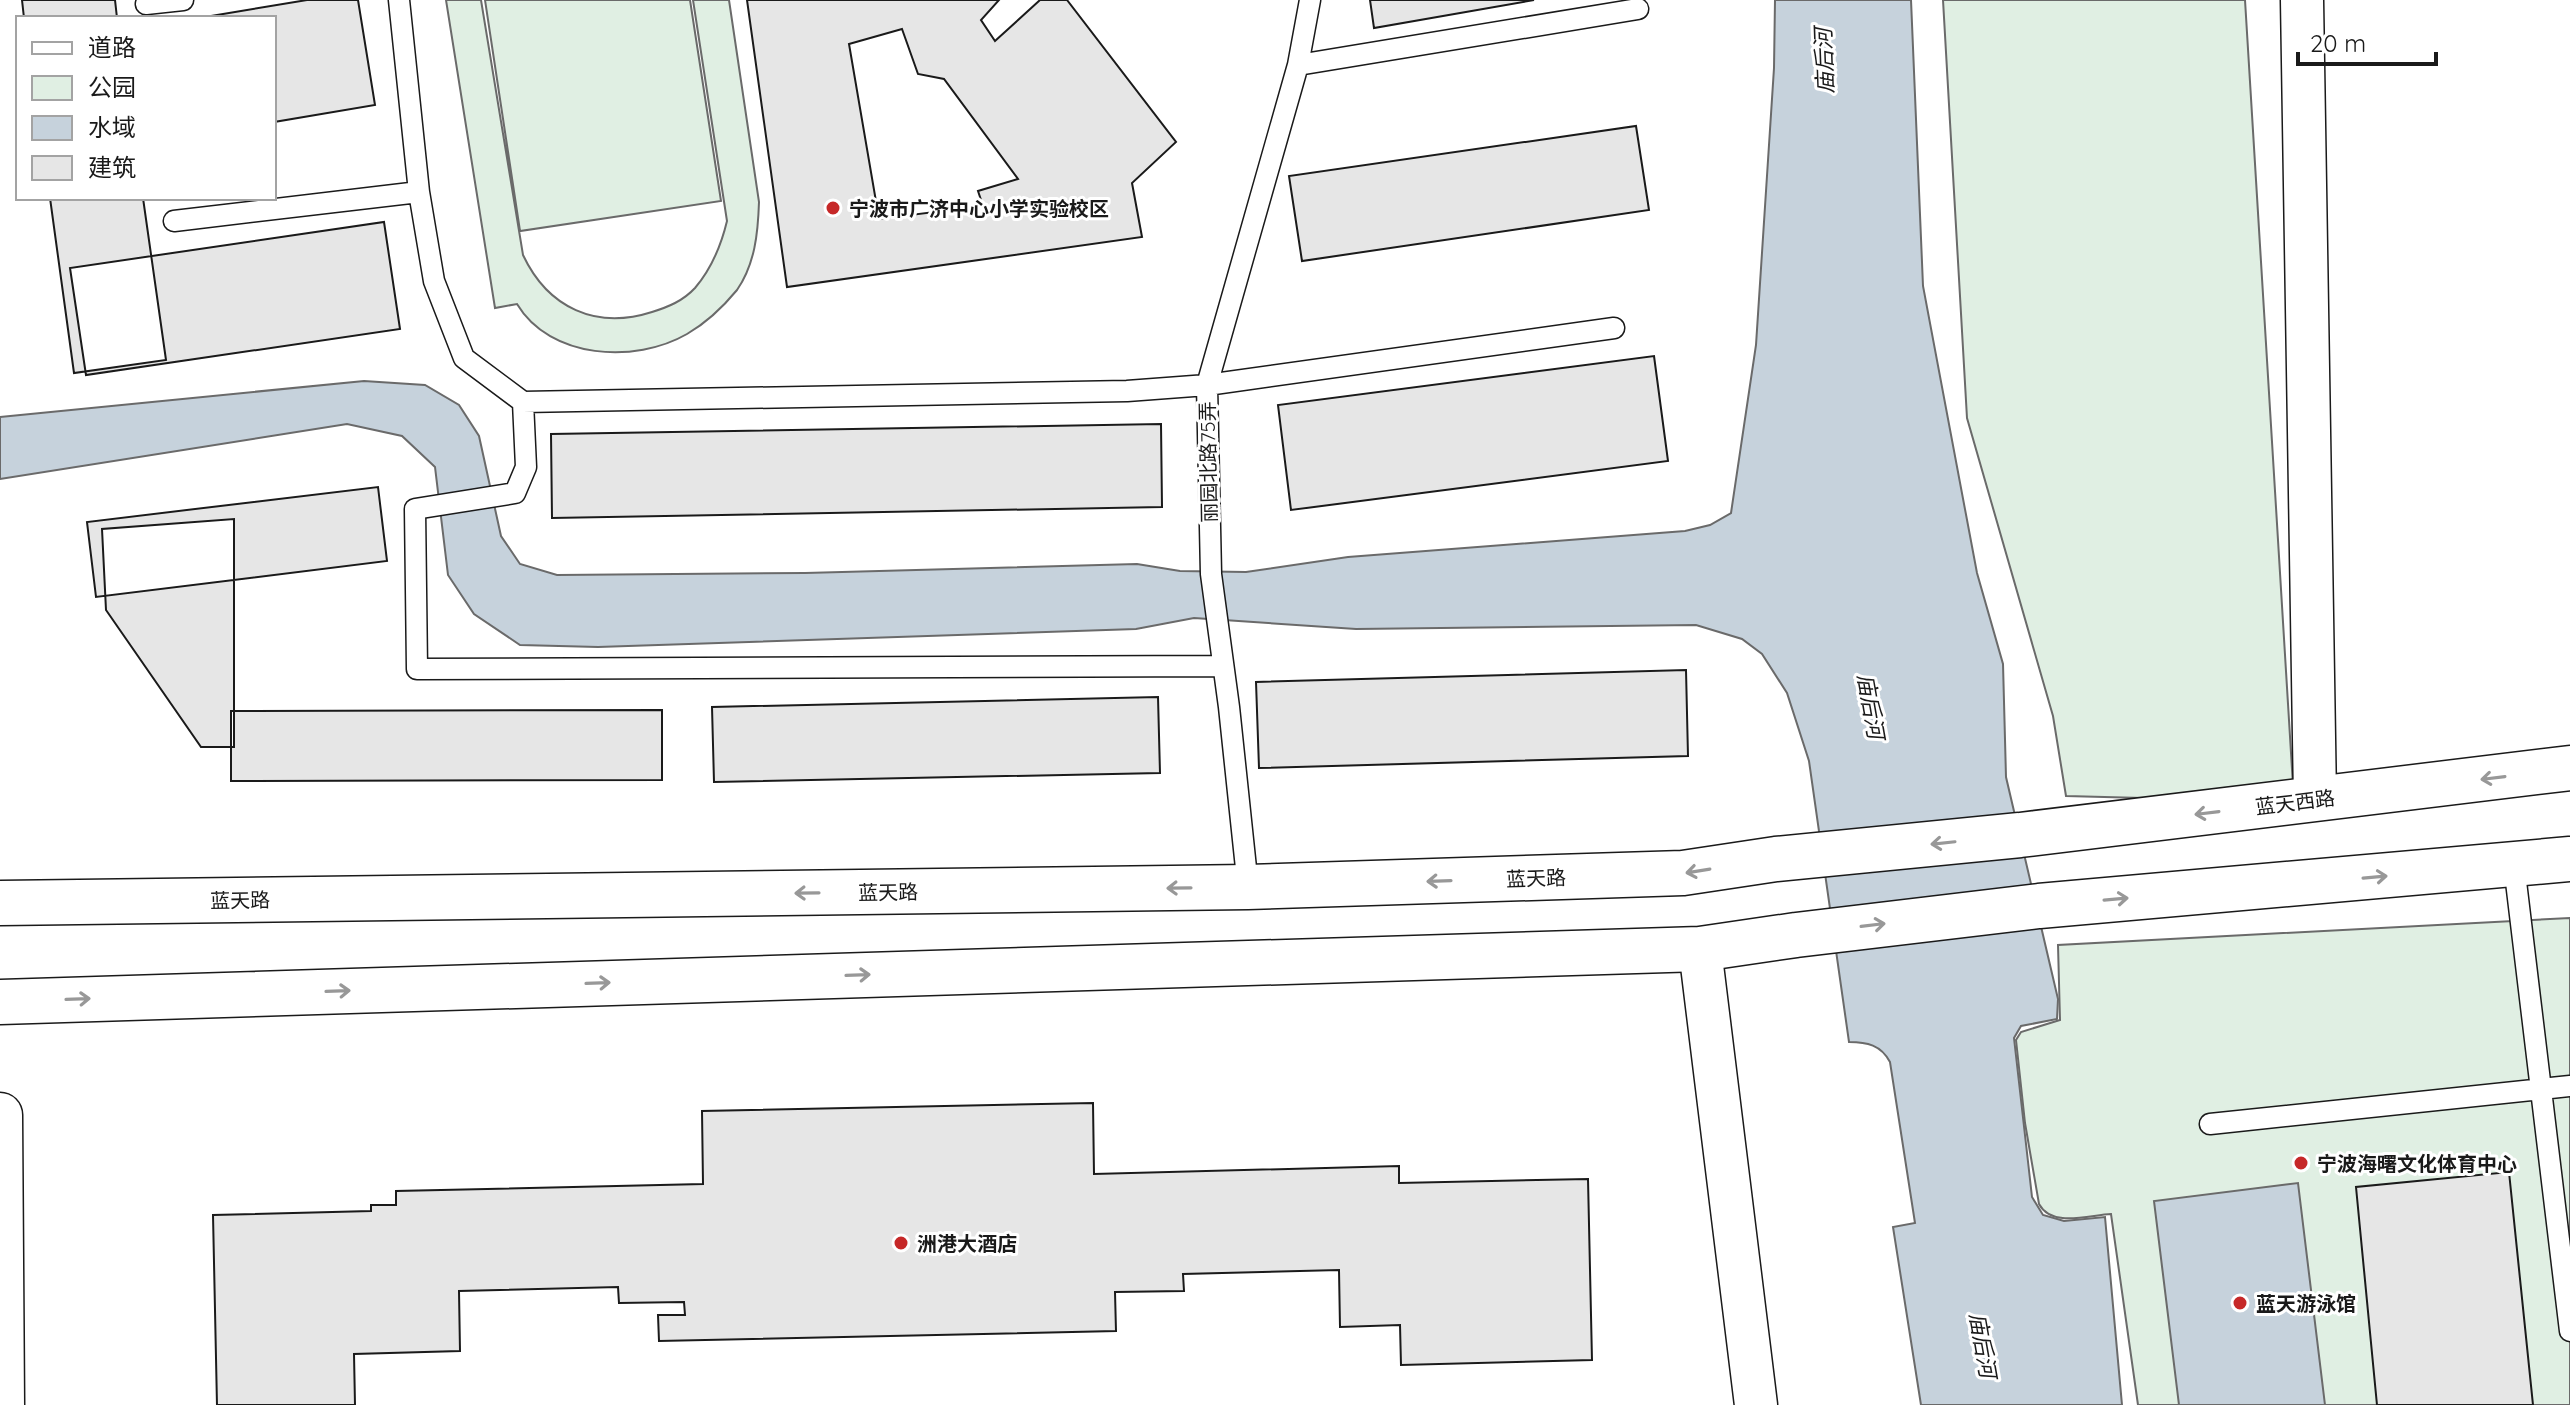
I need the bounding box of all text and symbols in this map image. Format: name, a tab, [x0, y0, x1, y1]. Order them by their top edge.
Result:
legend	[16, 16, 276, 200]
scale bar	[2298, 16, 2436, 66]
water label: 庙后河	[1809, 24, 1839, 94]
text: 20 m	[2310, 28, 2366, 58]
text: 道路	[88, 32, 136, 62]
text: 公园	[88, 72, 136, 102]
text: 水域	[88, 112, 136, 142]
text: 建筑	[88, 152, 136, 182]
place label: 宁波市广济中心小学实验校区	[849, 196, 1109, 221]
marker: 宁波市广济中心小学实验校区	[824, 199, 842, 217]
street label: 丽园北路75弄	[1194, 401, 1222, 523]
water label: 庙后河	[1851, 671, 1891, 745]
one-way arrow	[2480, 770, 2506, 785]
street label: 蓝天西路	[2254, 785, 2336, 819]
one-way arrow	[2194, 805, 2221, 820]
one-way arrow	[1930, 835, 1956, 850]
street label: 蓝天路	[1506, 864, 1566, 892]
one-way arrow	[1686, 864, 1712, 879]
one-way arrow	[2361, 869, 2388, 884]
one-way arrow	[1426, 874, 1453, 889]
street label: 蓝天路	[858, 879, 918, 905]
one-way arrow	[1166, 880, 1193, 896]
one-way arrow	[794, 885, 821, 901]
street label: 蓝天路	[210, 887, 270, 913]
one-way arrow	[2102, 891, 2129, 906]
one-way arrow	[1859, 918, 1886, 933]
one-way arrow	[844, 967, 871, 982]
one-way arrow	[584, 975, 611, 991]
one-way arrow	[324, 984, 351, 999]
one-way arrow	[64, 992, 91, 1007]
place label: 宁波海曙文化体育中心	[2317, 1151, 2517, 1176]
marker: 宁波海曙文化体育中心	[2292, 1154, 2310, 1172]
place label: 洲港大酒店	[917, 1231, 1017, 1256]
marker: 洲港大酒店	[892, 1234, 910, 1252]
place label: 蓝天游泳馆	[2256, 1291, 2356, 1316]
marker: 蓝天游泳馆	[2231, 1294, 2249, 1312]
water label: 庙后河	[1963, 1310, 2003, 1384]

